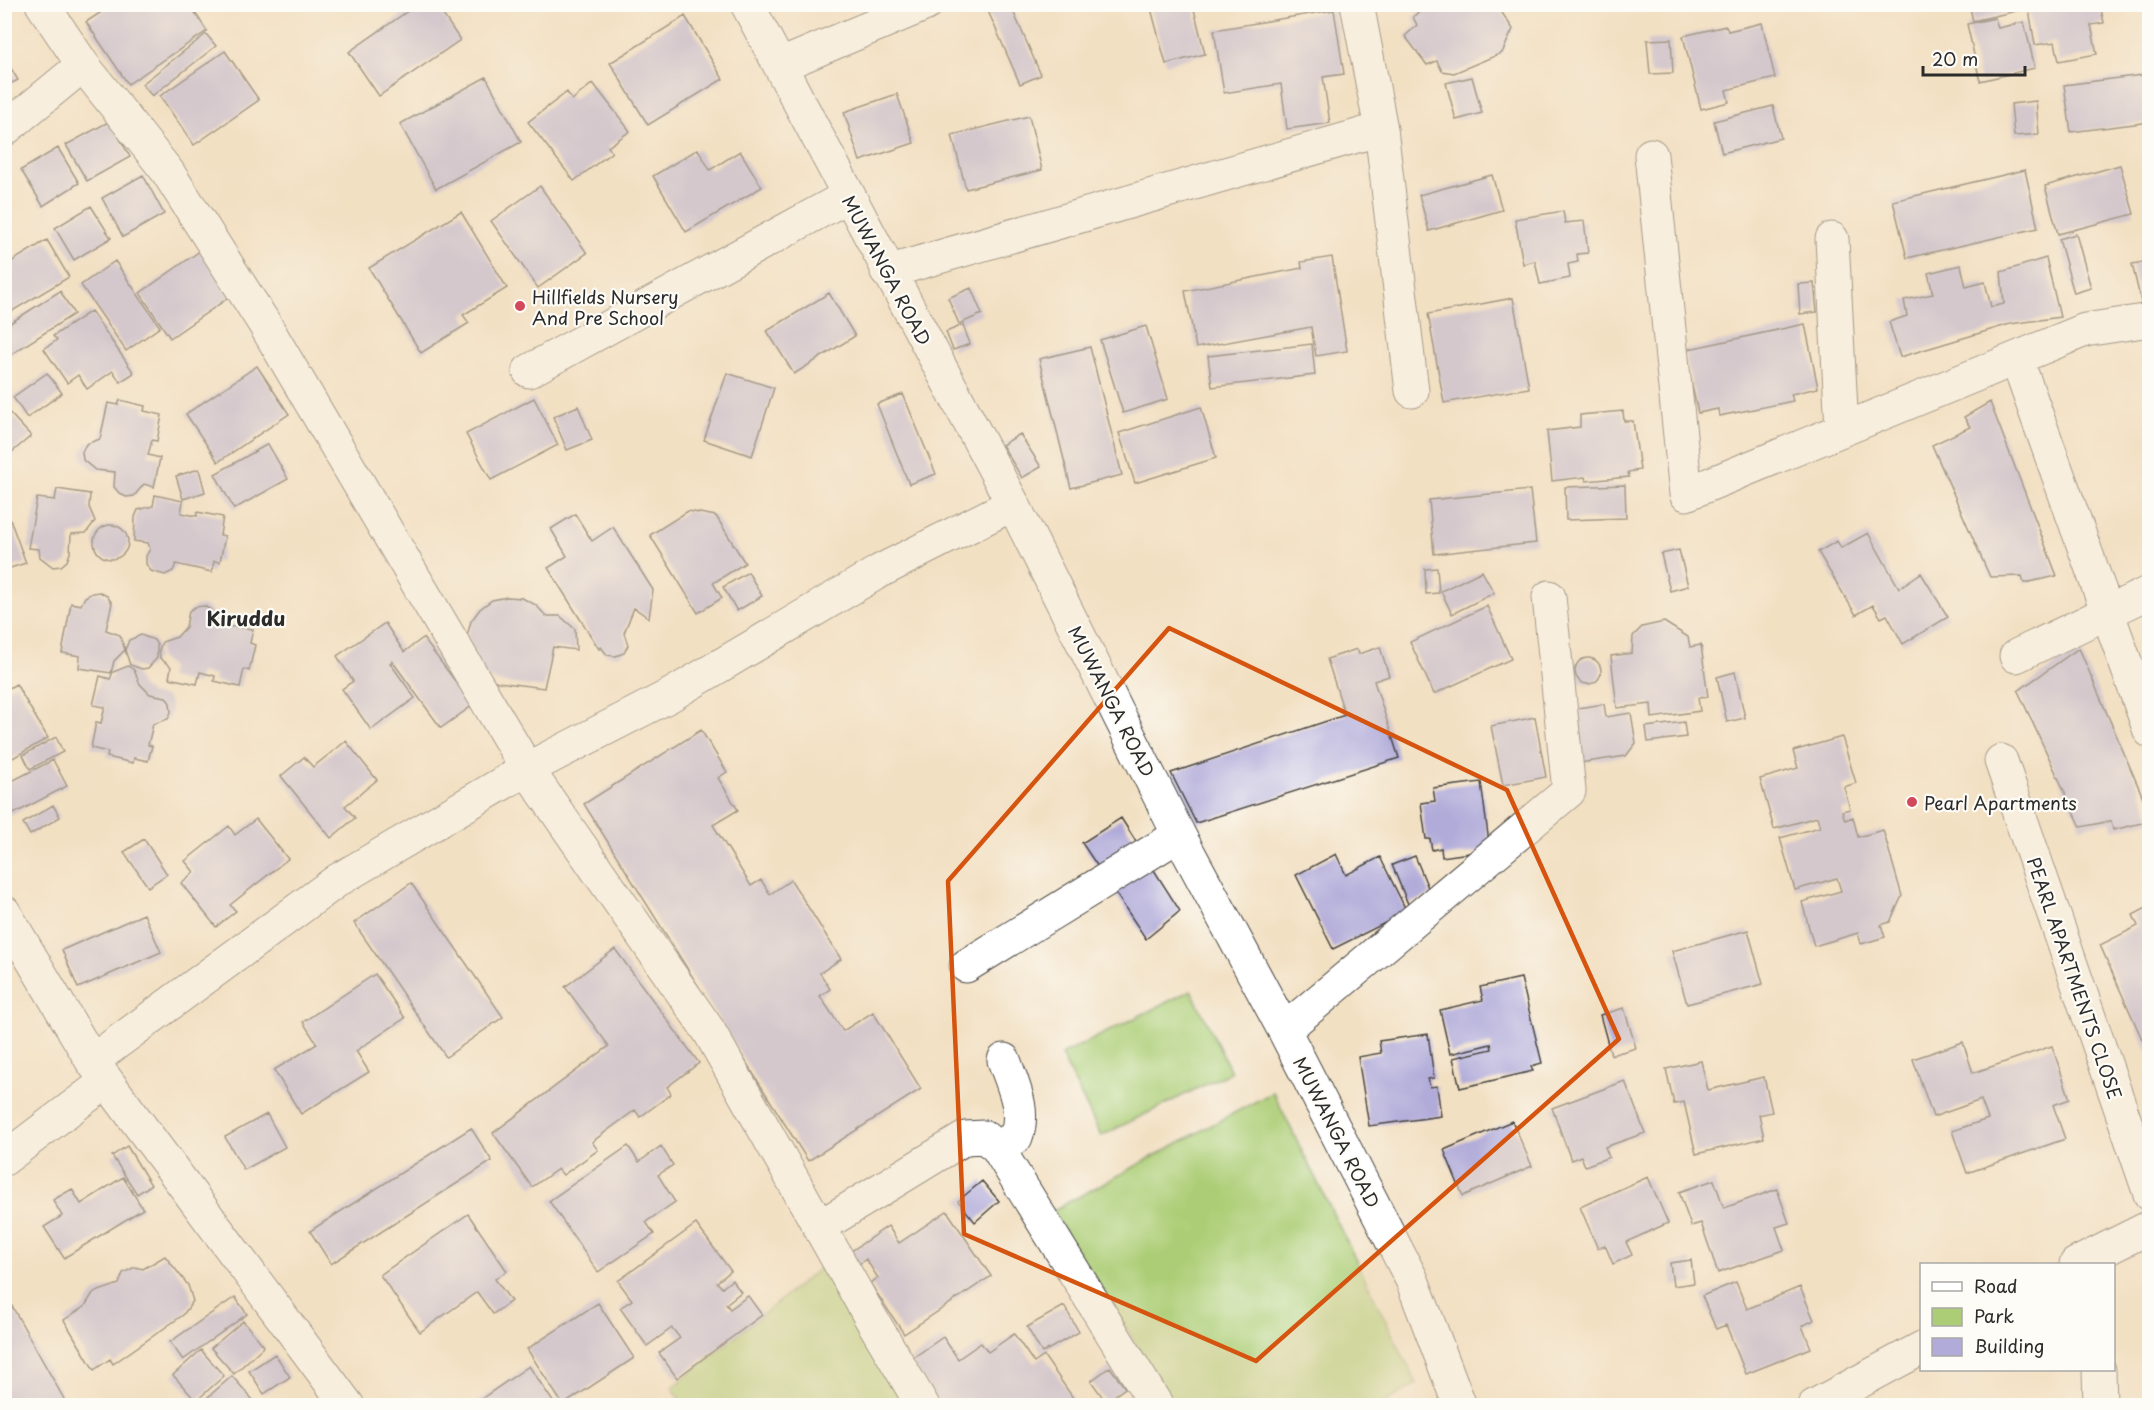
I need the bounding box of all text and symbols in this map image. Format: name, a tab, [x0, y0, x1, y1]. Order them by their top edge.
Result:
scale bar	[1923, 39, 2025, 77]
text: 20 m	[1932, 45, 1978, 72]
street label: MUWANGA ROAD	[836, 190, 938, 350]
place label: Hillfields Nursery And Pre School	[532, 283, 679, 331]
marker: Hillfields Nursery And Pre School	[513, 299, 527, 313]
district label: Kiruddu	[207, 603, 285, 633]
street label: MUWANGA ROAD	[1062, 621, 1162, 781]
place label: Pearl Apartments	[1924, 789, 2077, 816]
marker: Pearl Apartments	[1905, 795, 1919, 809]
street label: PEARL APARTMENTS CLOSE	[2021, 853, 2129, 1103]
street label: MUWANGA ROAD	[1287, 1052, 1387, 1212]
legend	[1920, 1263, 2115, 1371]
text: Road	[1974, 1272, 2018, 1299]
text: Park	[1974, 1302, 2014, 1329]
text: Building	[1974, 1332, 2044, 1359]

